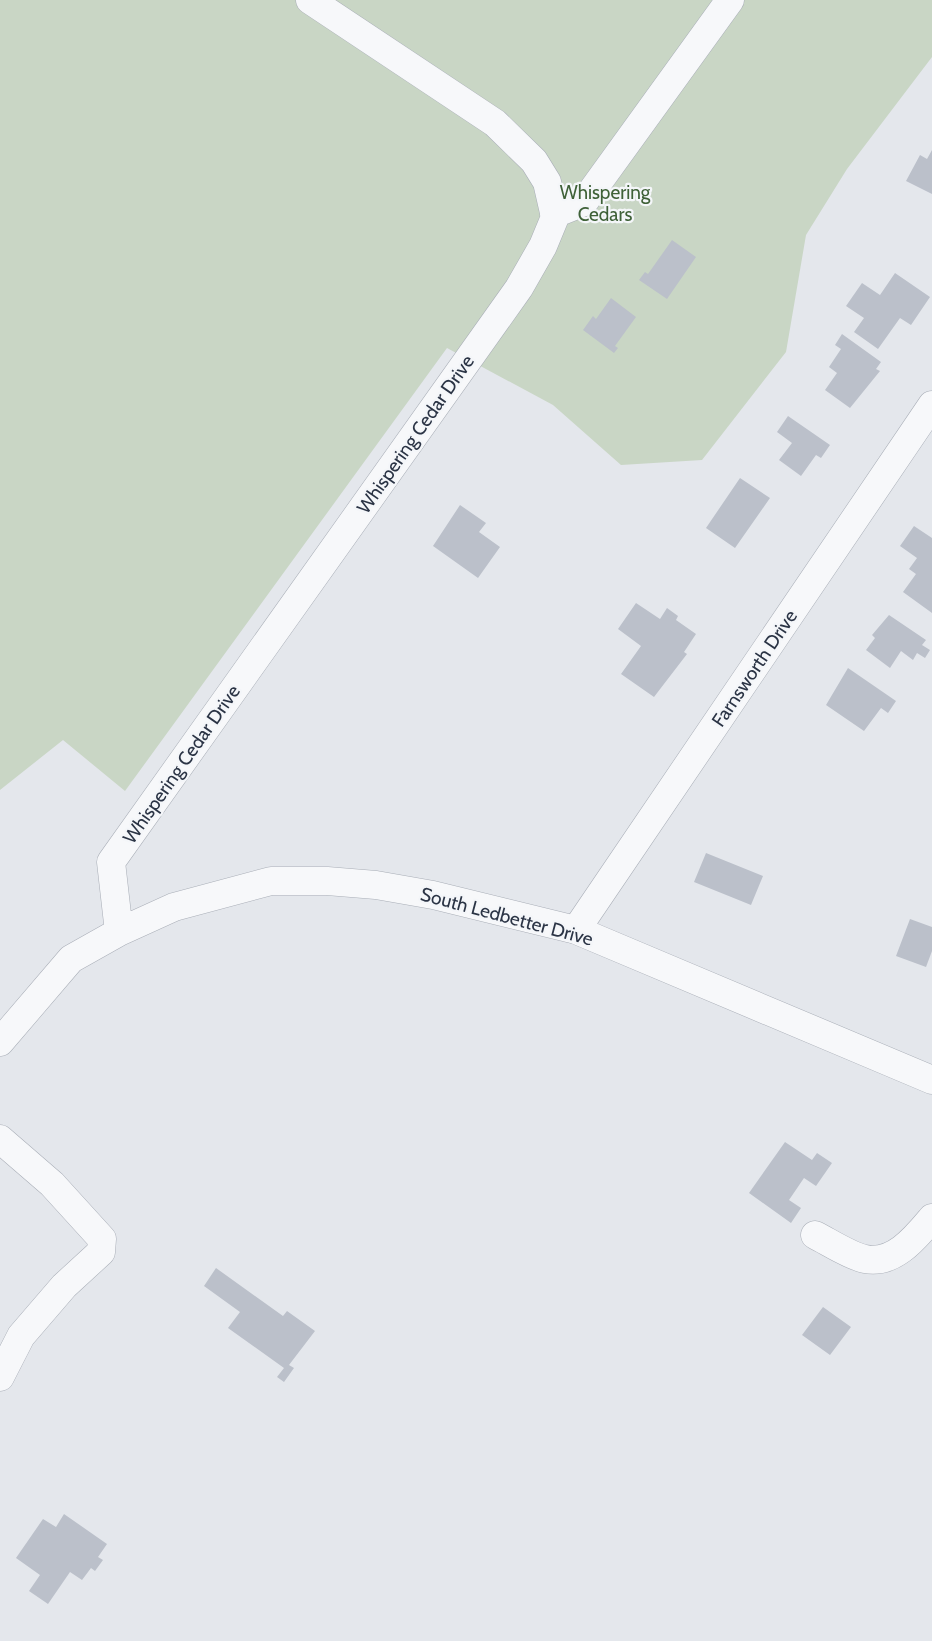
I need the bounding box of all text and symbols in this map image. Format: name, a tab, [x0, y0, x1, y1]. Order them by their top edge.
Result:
park label: Whispering Cedars	[560, 181, 651, 226]
street label: Whispering Cedar Drive	[352, 350, 479, 518]
street label: Farnsworth Drive	[707, 605, 802, 731]
street label: Whispering Cedar Drive	[118, 680, 245, 848]
street label: South Ledbetter Drive	[418, 882, 596, 951]

